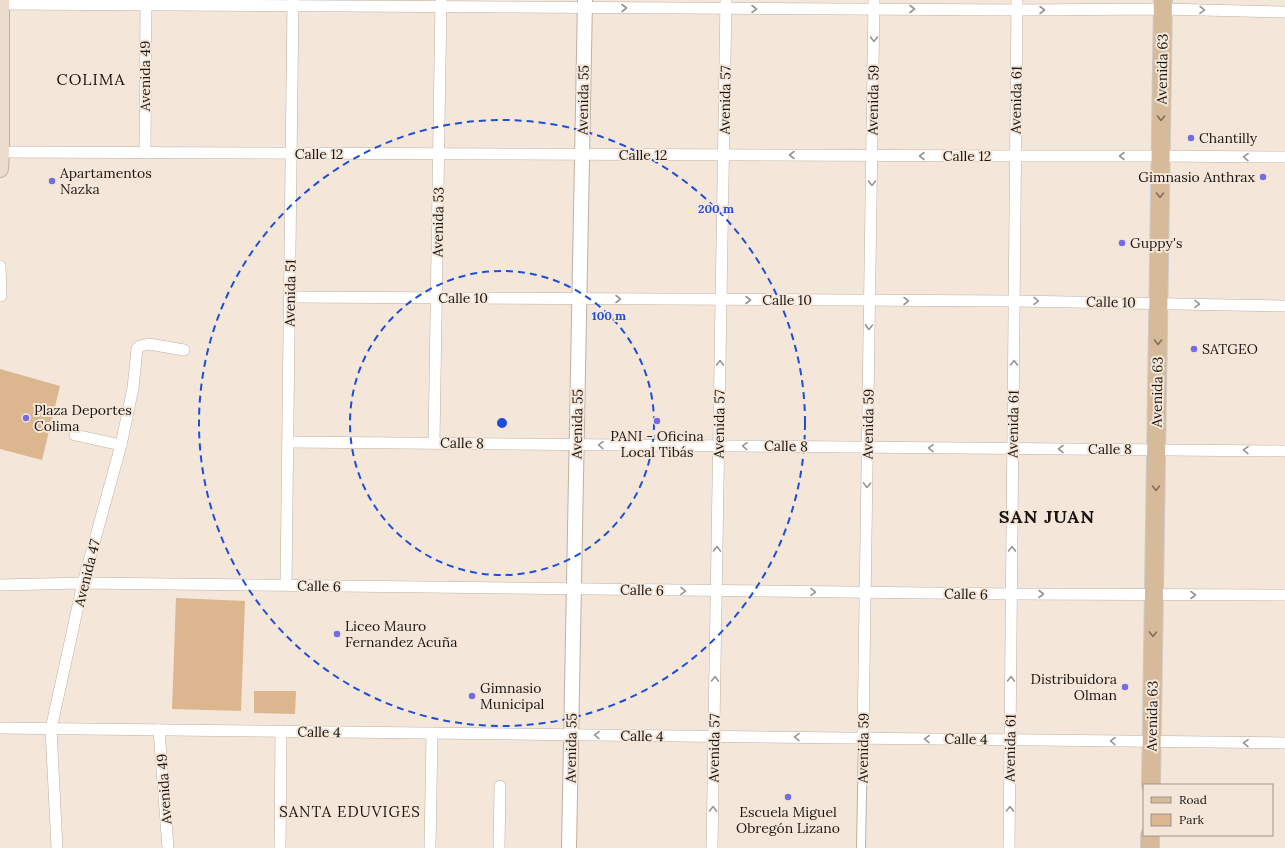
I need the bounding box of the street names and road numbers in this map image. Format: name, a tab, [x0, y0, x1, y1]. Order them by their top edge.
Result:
street label: Avenida 63	[1152, 33, 1172, 105]
street label: Avenida 49	[136, 41, 154, 112]
street label: Avenida 55	[573, 65, 593, 136]
street label: Avenida 57	[715, 65, 735, 136]
street label: Avenida 59	[863, 65, 883, 136]
street label: Avenida 61	[1006, 66, 1026, 135]
street label: Calle 12	[295, 145, 343, 163]
street label: Calle 12	[619, 146, 667, 164]
street label: Calle 12	[943, 147, 991, 165]
street label: Avenida 53	[428, 187, 448, 258]
street label: Avenida 51	[280, 259, 300, 328]
street label: Calle 10	[438, 289, 488, 307]
street label: Calle 10	[762, 291, 812, 309]
street label: Calle 10	[1086, 293, 1136, 311]
street label: Avenida 63	[1147, 356, 1167, 428]
street label: Avenida 55	[567, 389, 587, 460]
street label: Avenida 57	[709, 389, 729, 460]
street label: Avenida 59	[858, 389, 878, 460]
street label: Avenida 61	[1003, 390, 1023, 459]
street label: Calle 8	[440, 434, 484, 452]
street label: Calle 8	[764, 437, 808, 455]
street label: Calle 8	[1088, 440, 1132, 458]
street label: Avenida 47	[70, 537, 104, 610]
street label: Calle 6	[297, 577, 341, 595]
street label: Calle 6	[620, 581, 664, 599]
street label: Calle 6	[944, 585, 988, 603]
street label: Avenida 63	[1142, 680, 1162, 752]
street label: Avenida 55	[561, 713, 581, 784]
street label: Avenida 57	[704, 713, 724, 784]
street label: Avenida 59	[853, 713, 873, 784]
street label: Avenida 61	[1000, 714, 1020, 783]
street label: Calle 4	[297, 723, 341, 741]
street label: Calle 4	[620, 727, 664, 745]
street label: Calle 4	[944, 730, 988, 748]
street label: Avenida 49	[153, 753, 176, 826]

